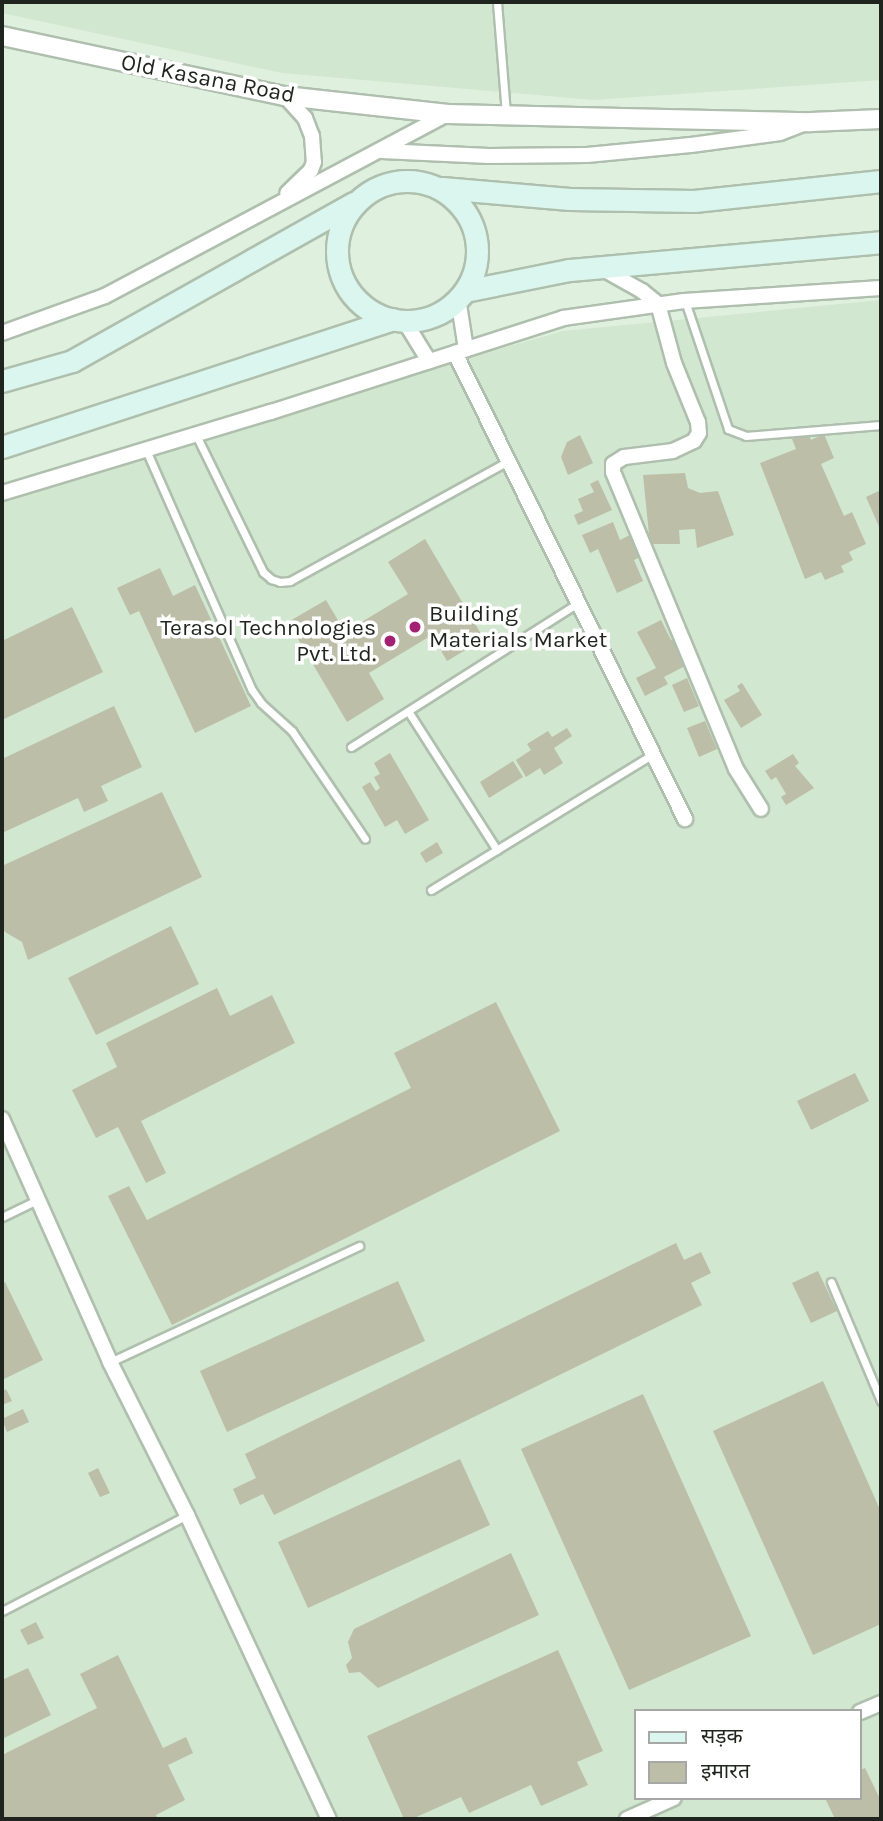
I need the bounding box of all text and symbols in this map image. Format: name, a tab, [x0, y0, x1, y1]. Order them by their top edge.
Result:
street label: Old Kasana Road	[119, 49, 297, 109]
place label: Building Materials Market	[429, 600, 607, 654]
place label: Terasol Technologies Pvt. Ltd.	[160, 614, 376, 668]
marker: Building Materials Market	[407, 619, 423, 635]
marker: Terasol Technologies Pvt. Ltd.	[382, 633, 398, 649]
legend	[634, 1709, 862, 1800]
text: सड़क	[701, 1724, 743, 1748]
text: इमारत	[701, 1759, 750, 1783]

